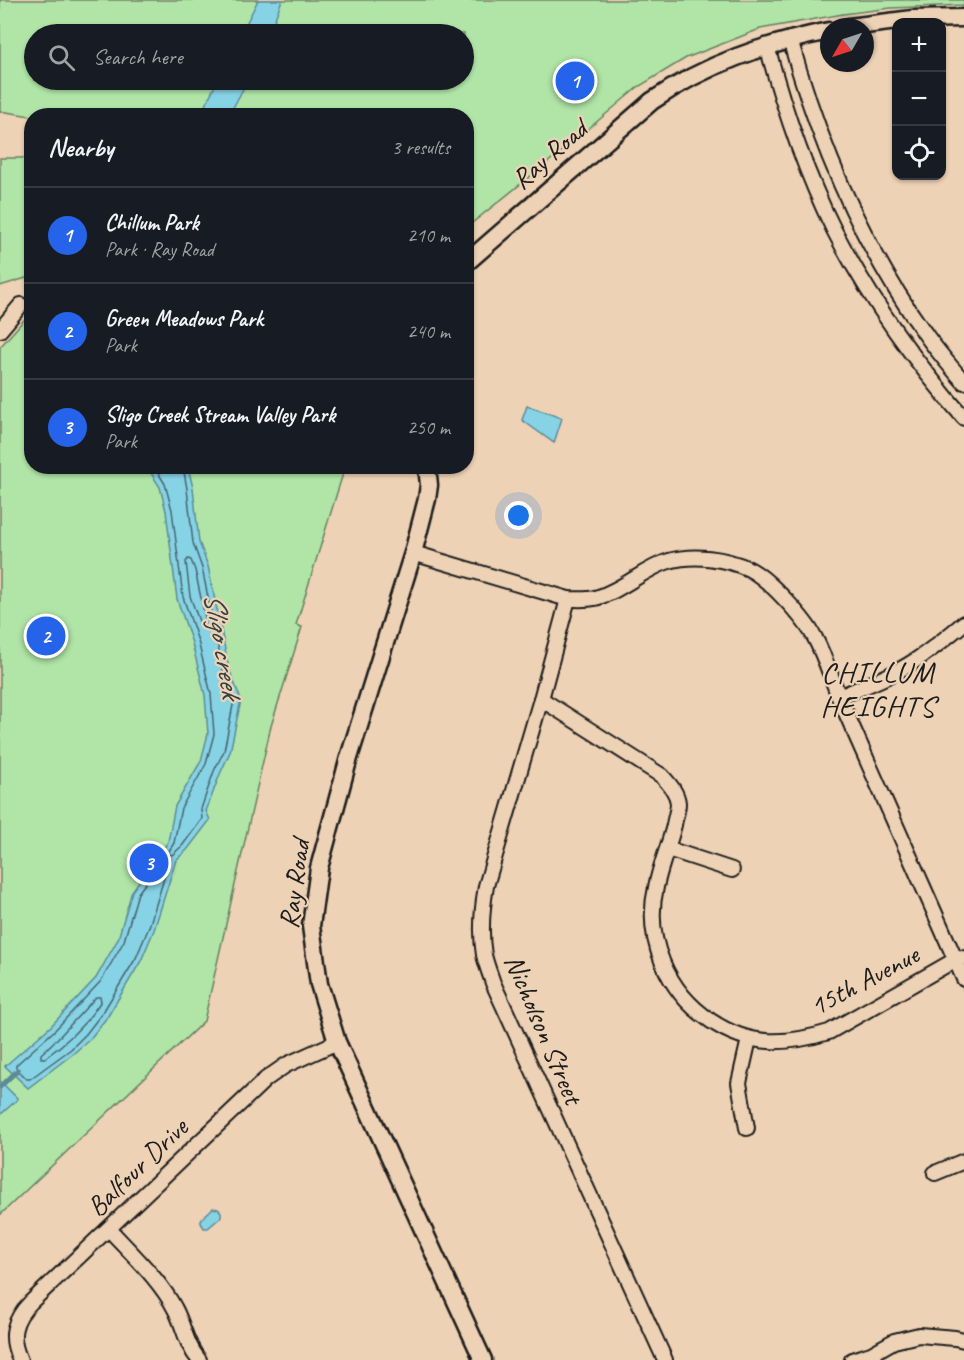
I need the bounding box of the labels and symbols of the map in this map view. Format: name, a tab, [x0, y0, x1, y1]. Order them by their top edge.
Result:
north arrow	[820, 18, 874, 72]
pin: 1	[556, 58, 594, 104]
street label: Ray Road	[504, 109, 597, 196]
your location	[504, 501, 533, 530]
water label: Sligo creek	[195, 589, 252, 706]
pin: 2	[26, 614, 66, 658]
district label: CHILLUM HEIGHTS	[820, 653, 939, 725]
street label: Ray Road	[270, 834, 318, 931]
pin: 3	[130, 840, 168, 886]
street label: 15th Avenue	[803, 936, 926, 1023]
street label: Nicholson Street	[497, 949, 592, 1112]
street label: Balfour Drive	[79, 1109, 196, 1224]

